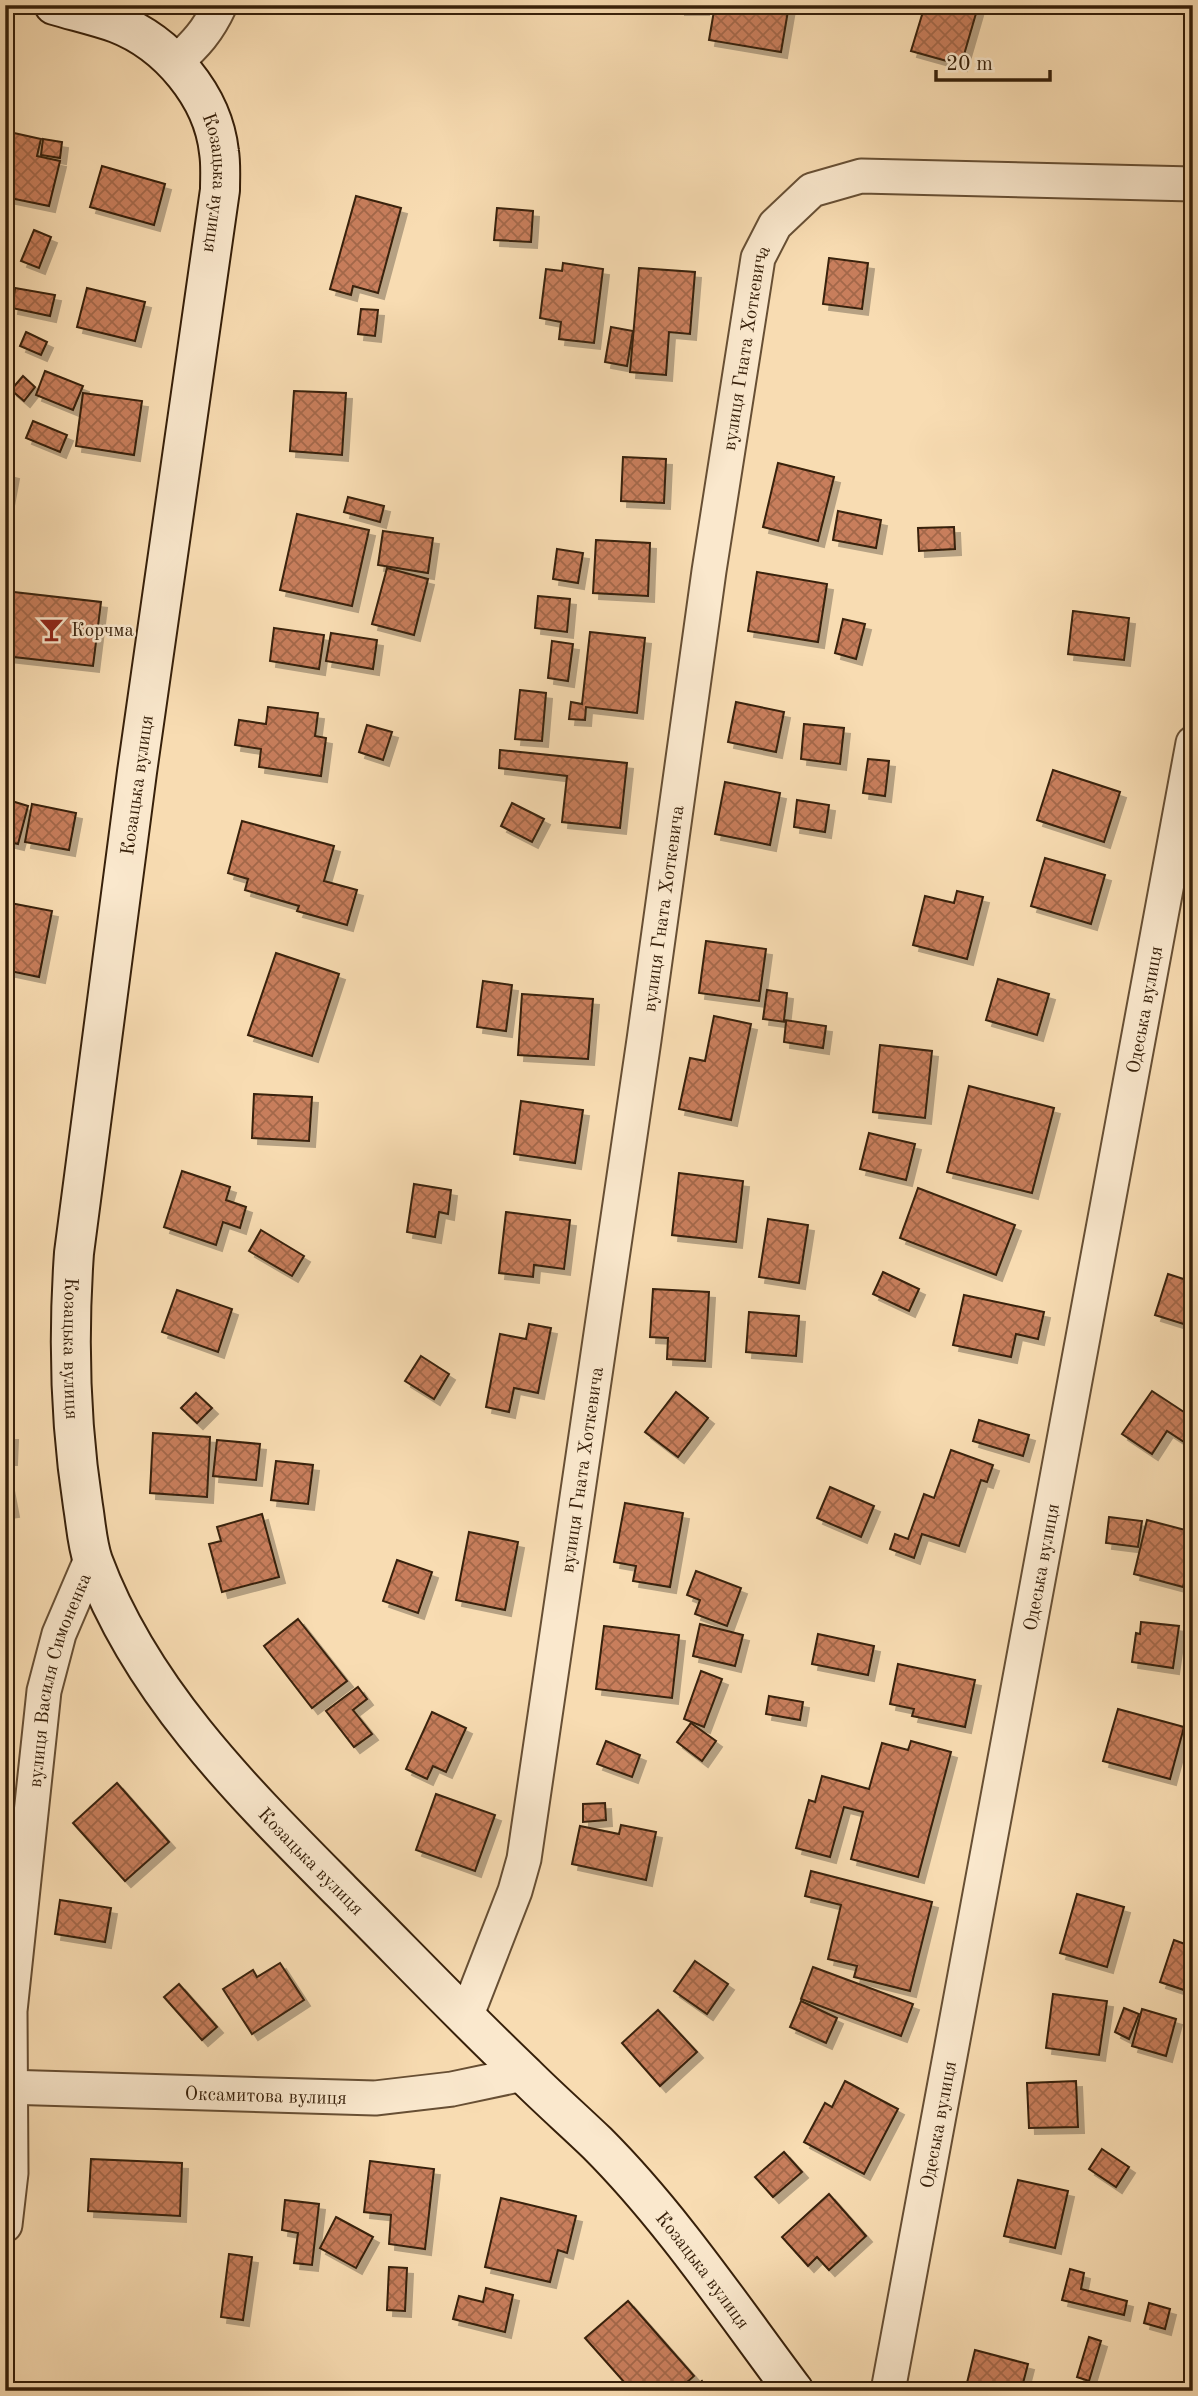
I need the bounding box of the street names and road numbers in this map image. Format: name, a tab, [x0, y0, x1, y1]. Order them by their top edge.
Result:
street label: Козацька вулиця	[198, 111, 227, 254]
street label: вулиця Гната Хоткевича	[721, 242, 775, 452]
street label: Козацька вулиця	[119, 714, 158, 857]
street label: вулиця Гната Хоткевича	[641, 804, 688, 1013]
street label: Одеська вулиця	[1125, 945, 1167, 1075]
street label: Козацька вулиця	[59, 1277, 80, 1420]
street label: вулиця Гната Хоткевича	[559, 1365, 608, 1574]
street label: Одеська вулиця	[1022, 1502, 1064, 1633]
street label: вулиця Василя Симоненка	[27, 1570, 96, 1789]
street label: Козацька вулиця	[253, 1805, 366, 1920]
street label: Одеська вулиця	[919, 2060, 961, 2190]
street label: Оксамитова вулиця	[184, 2085, 347, 2109]
street label: Козацька вулиця	[651, 2209, 752, 2333]

